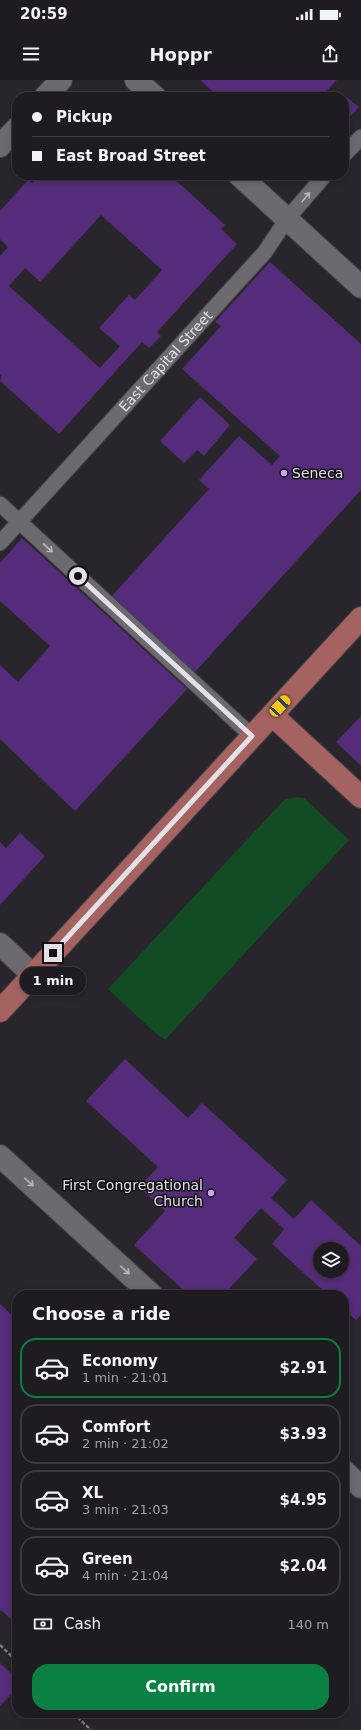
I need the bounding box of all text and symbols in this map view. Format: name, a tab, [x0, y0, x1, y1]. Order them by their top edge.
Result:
text: 20:59	[20, 5, 68, 23]
icon: menu	[20, 43, 42, 65]
icon: share	[319, 43, 341, 65]
text: Hoppr	[149, 44, 212, 65]
text: Pickup	[56, 108, 112, 126]
text: East Broad Street	[56, 147, 206, 165]
one-way arrow	[301, 191, 310, 202]
street label: East Capital Street	[116, 307, 216, 415]
place label: Seneca	[292, 465, 343, 481]
marker: Seneca	[279, 468, 289, 478]
one-way arrow	[43, 544, 53, 553]
route start	[69, 567, 87, 585]
car	[267, 693, 293, 719]
route end	[44, 944, 62, 962]
callout: 1 min	[20, 967, 86, 995]
text: 1 min	[33, 973, 73, 988]
place label: First Congregational Church	[62, 1177, 203, 1209]
one-way arrow	[24, 1178, 34, 1187]
marker: First Congregational Church	[206, 1188, 216, 1198]
map controls	[313, 1242, 349, 1278]
button: layers	[313, 1242, 349, 1278]
one-way arrow	[120, 1265, 130, 1275]
text: Choose a ride	[32, 1303, 171, 1324]
icon: car	[34, 1350, 70, 1386]
text: Economy	[82, 1352, 158, 1370]
text: $2.91	[280, 1359, 327, 1377]
text: 1 min · 21:01	[82, 1370, 169, 1385]
icon: car	[34, 1416, 70, 1452]
text: Comfort	[82, 1418, 150, 1436]
text: $3.93	[280, 1425, 327, 1443]
text: 2 min · 21:02	[82, 1436, 169, 1451]
icon: car	[34, 1482, 70, 1518]
text: XL	[82, 1484, 103, 1502]
text: $4.95	[280, 1491, 327, 1509]
text: 3 min · 21:03	[82, 1502, 169, 1517]
icon: car	[34, 1548, 70, 1584]
text: Green	[82, 1550, 133, 1568]
text: $2.04	[280, 1557, 327, 1575]
text: 4 min · 21:04	[82, 1568, 169, 1583]
icon: cash	[32, 1613, 54, 1635]
text: Cash	[64, 1615, 101, 1633]
text: 140 m	[287, 1617, 329, 1632]
button: Confirm	[32, 1664, 329, 1710]

